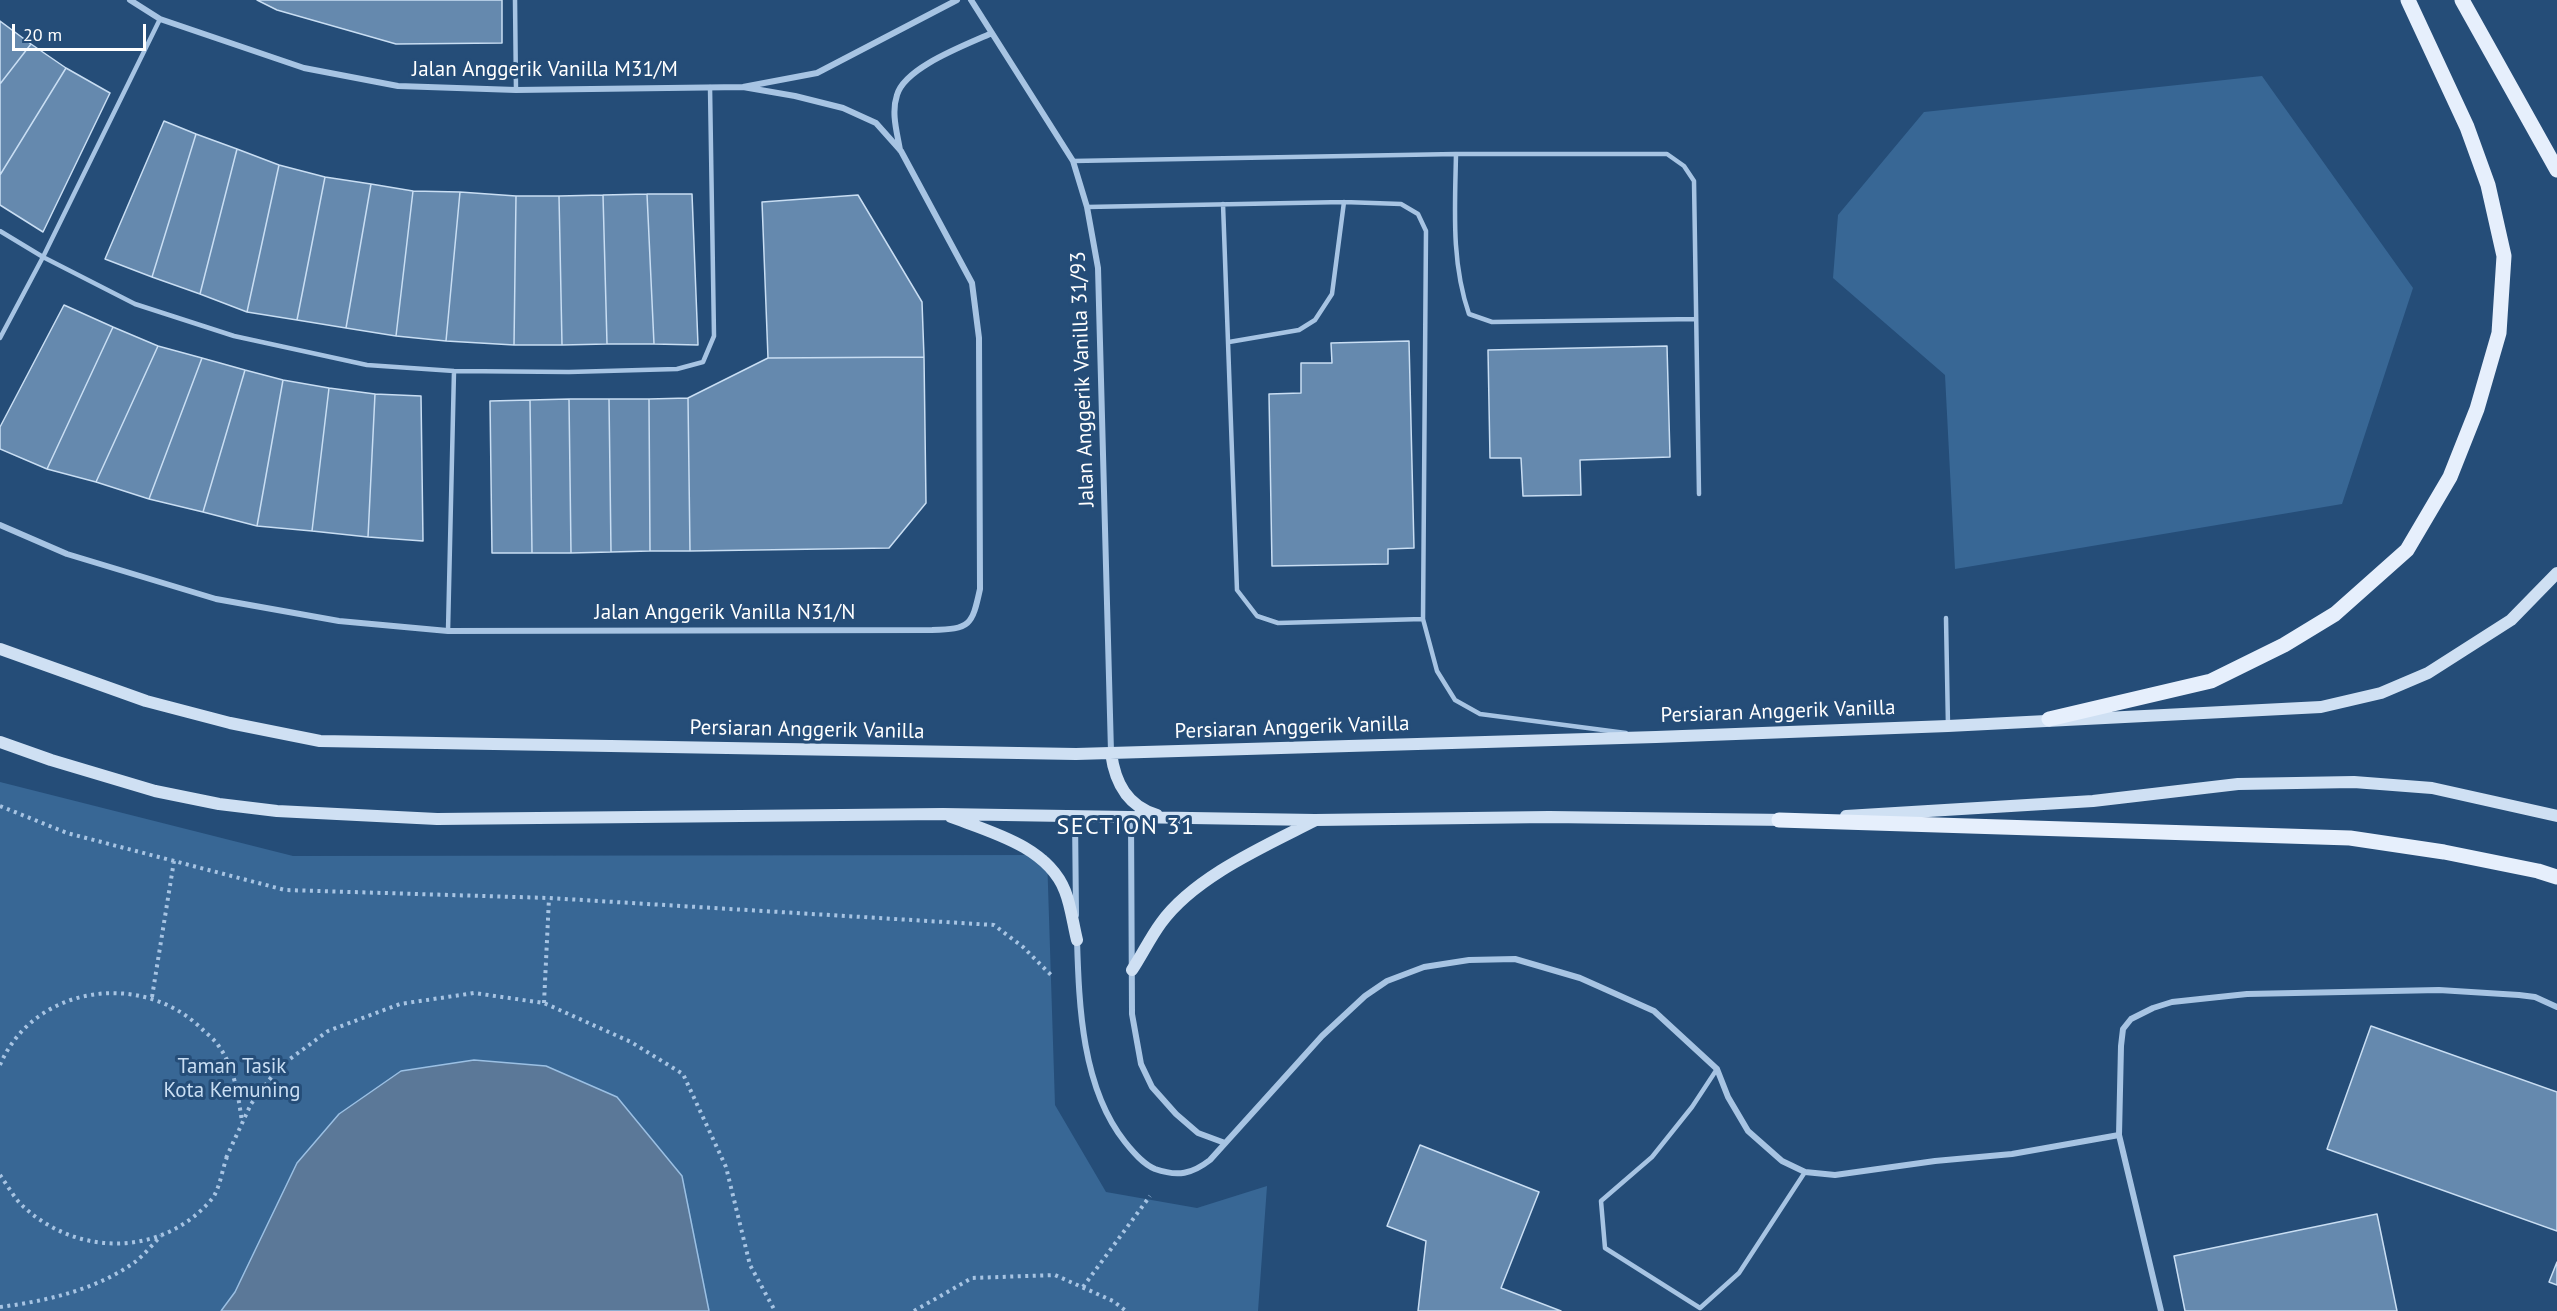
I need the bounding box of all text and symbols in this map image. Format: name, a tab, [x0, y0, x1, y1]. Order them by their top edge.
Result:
scale bar	[15, 12, 148, 50]
text: 20 m	[23, 23, 62, 46]
street label: Jalan Anggerik Vanilla M31/M	[412, 57, 678, 83]
street label: Jalan Anggerik Vanilla 31/93	[1066, 251, 1100, 507]
street label: Jalan Anggerik Vanilla N31/N	[595, 600, 855, 626]
street label: Persiaran Anggerik Vanilla	[1660, 695, 1896, 729]
street label: Persiaran Anggerik Vanilla	[1174, 711, 1410, 745]
street label: Persiaran Anggerik Vanilla	[689, 715, 925, 745]
district label: SECTION 31	[1056, 813, 1196, 841]
park label: Taman Tasik Kota Kemuning	[164, 1054, 300, 1104]

